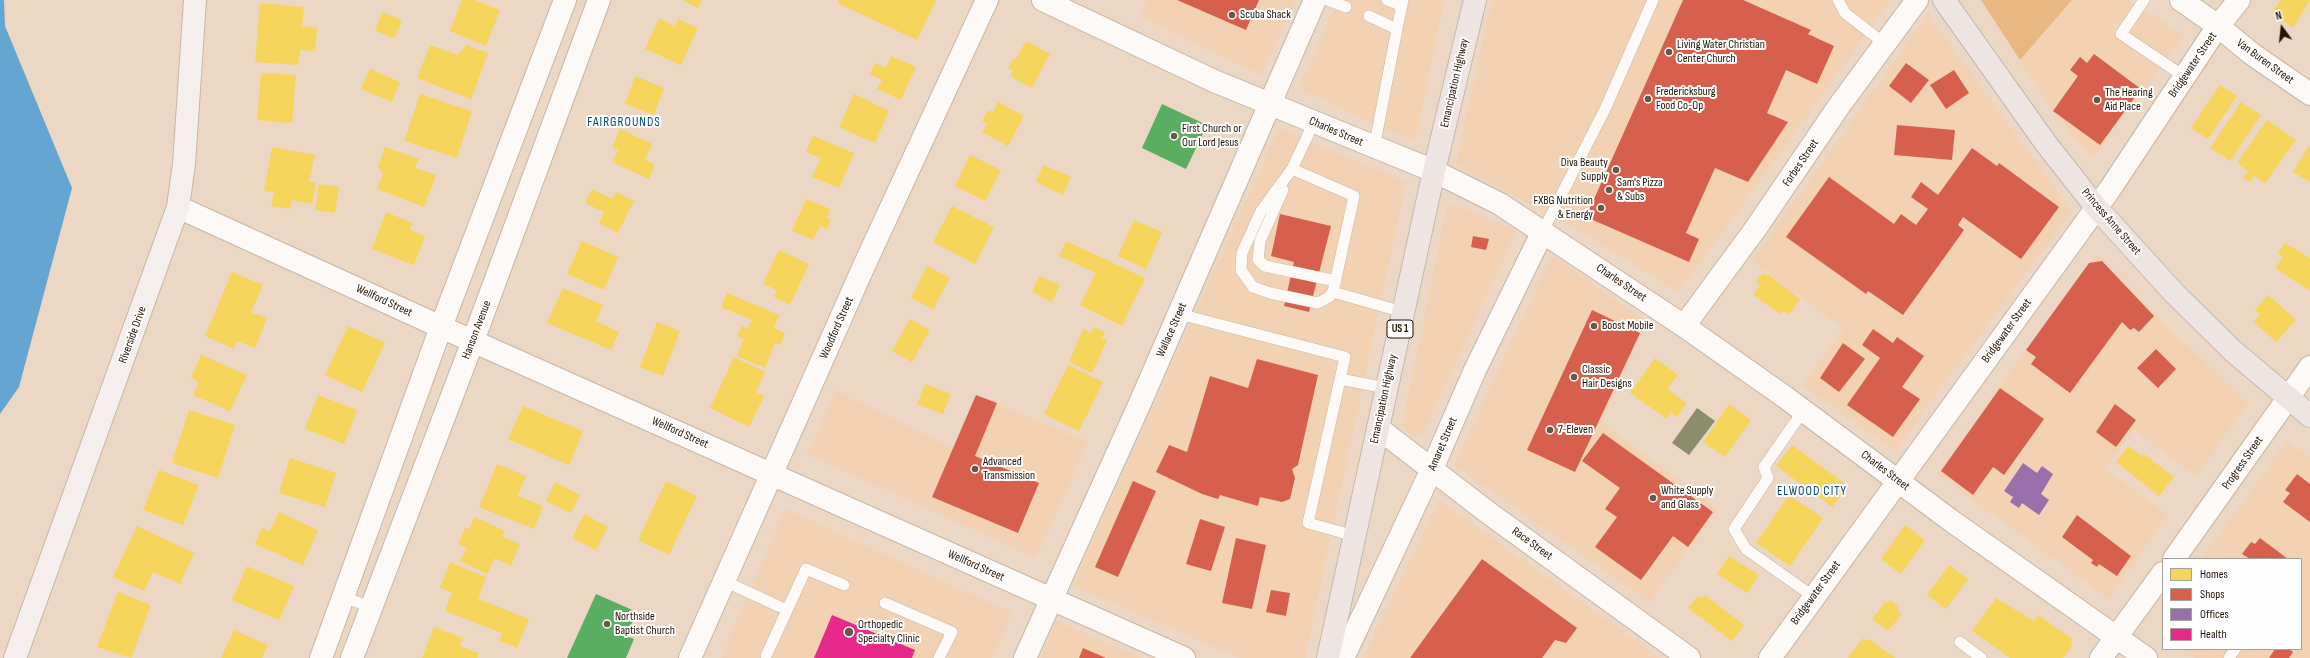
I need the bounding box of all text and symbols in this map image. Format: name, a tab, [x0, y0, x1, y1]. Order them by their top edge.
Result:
place label: Scuba Shack	[1240, 8, 1291, 22]
north arrow	[2262, 8, 2302, 48]
text: N	[2274, 9, 2283, 23]
marker: Scuba Shack	[1227, 10, 1237, 20]
street label: Bridgewater Street	[2166, 30, 2220, 100]
street label: Van Buren Street	[2233, 36, 2297, 88]
street label: Emancipation Highway	[1438, 37, 1472, 129]
place label: Living Water Christian Center Church	[1677, 38, 1765, 66]
marker: Living Water Christian Center Church	[1664, 47, 1674, 57]
place label: Fredericksburg Food Co-Op	[1656, 85, 1716, 113]
place label: The Hearing Aid Place	[2105, 86, 2153, 114]
marker: Fredericksburg Food Co-Op	[1643, 94, 1653, 104]
marker: The Hearing Aid Place	[2092, 95, 2102, 105]
street label: Charles Street	[1307, 114, 1365, 150]
district label: FAIRGROUNDS	[587, 115, 661, 131]
place label: First Church or Our Lord Jesus	[1182, 122, 1242, 150]
marker: First Church or Our Lord Jesus	[1169, 131, 1179, 141]
street label: Forbes Street	[1780, 137, 1822, 189]
place label: Diva Beauty Supply	[1561, 156, 1608, 184]
marker: Diva Beauty Supply	[1611, 165, 1621, 175]
place label: Sam's Pizza & Subs	[1617, 176, 1663, 204]
marker: Sam's Pizza & Subs	[1604, 185, 1614, 195]
street label: Princess Anne Street	[2078, 186, 2144, 258]
place label: FXBG Nutrition & Energy	[1533, 194, 1593, 222]
marker: FXBG Nutrition & Energy	[1596, 203, 1606, 213]
street label: Charles Street	[1593, 261, 1649, 305]
street label: Wellford Street	[354, 282, 414, 320]
street label: Woodford Street	[817, 295, 857, 361]
street label: Bridgewater Street	[1979, 296, 2035, 366]
street label: Hanson Avenue	[459, 299, 495, 361]
street label: Wallace Street	[1154, 301, 1190, 359]
street label: Riverside Drive	[116, 305, 150, 365]
place label: Boost Mobile	[1602, 319, 1654, 333]
road number: US 1	[1387, 320, 1413, 338]
marker: Boost Mobile	[1589, 321, 1599, 331]
street label: Emancipation Highway	[1368, 353, 1400, 445]
place label: Classic Hair Designs	[1582, 363, 1632, 391]
marker: Classic Hair Designs	[1569, 372, 1579, 382]
street label: Wellford Street	[649, 414, 711, 452]
street label: Amaret Street	[1425, 415, 1461, 473]
place label: 7-Eleven	[1558, 423, 1593, 437]
marker: 7-Eleven	[1545, 425, 1555, 435]
street label: Progress Street	[2219, 434, 2267, 492]
street label: Charles Street	[1858, 448, 1912, 494]
place label: Advanced Transmission	[983, 455, 1035, 483]
marker: Advanced Transmission	[970, 464, 980, 474]
place label: White Supply and Glass	[1661, 484, 1713, 512]
district label: ELWOOD CITY	[1777, 484, 1847, 500]
marker: White Supply and Glass	[1648, 493, 1658, 503]
street label: Race Street	[1509, 524, 1555, 564]
street label: Wellford Street	[945, 547, 1007, 585]
street label: Bridgewater Street	[1788, 558, 1844, 628]
legend	[2162, 558, 2302, 650]
text: Homes	[2200, 567, 2228, 582]
text: Shops	[2200, 587, 2225, 602]
text: Offices	[2200, 607, 2229, 622]
place label: Northside Baptist Church	[615, 610, 675, 638]
place label: Orthopedic Specialty Clinic	[858, 618, 920, 646]
marker: Northside Baptist Church	[602, 619, 612, 629]
marker: Orthopedic Specialty Clinic	[843, 626, 855, 638]
text: Health	[2200, 627, 2227, 642]

